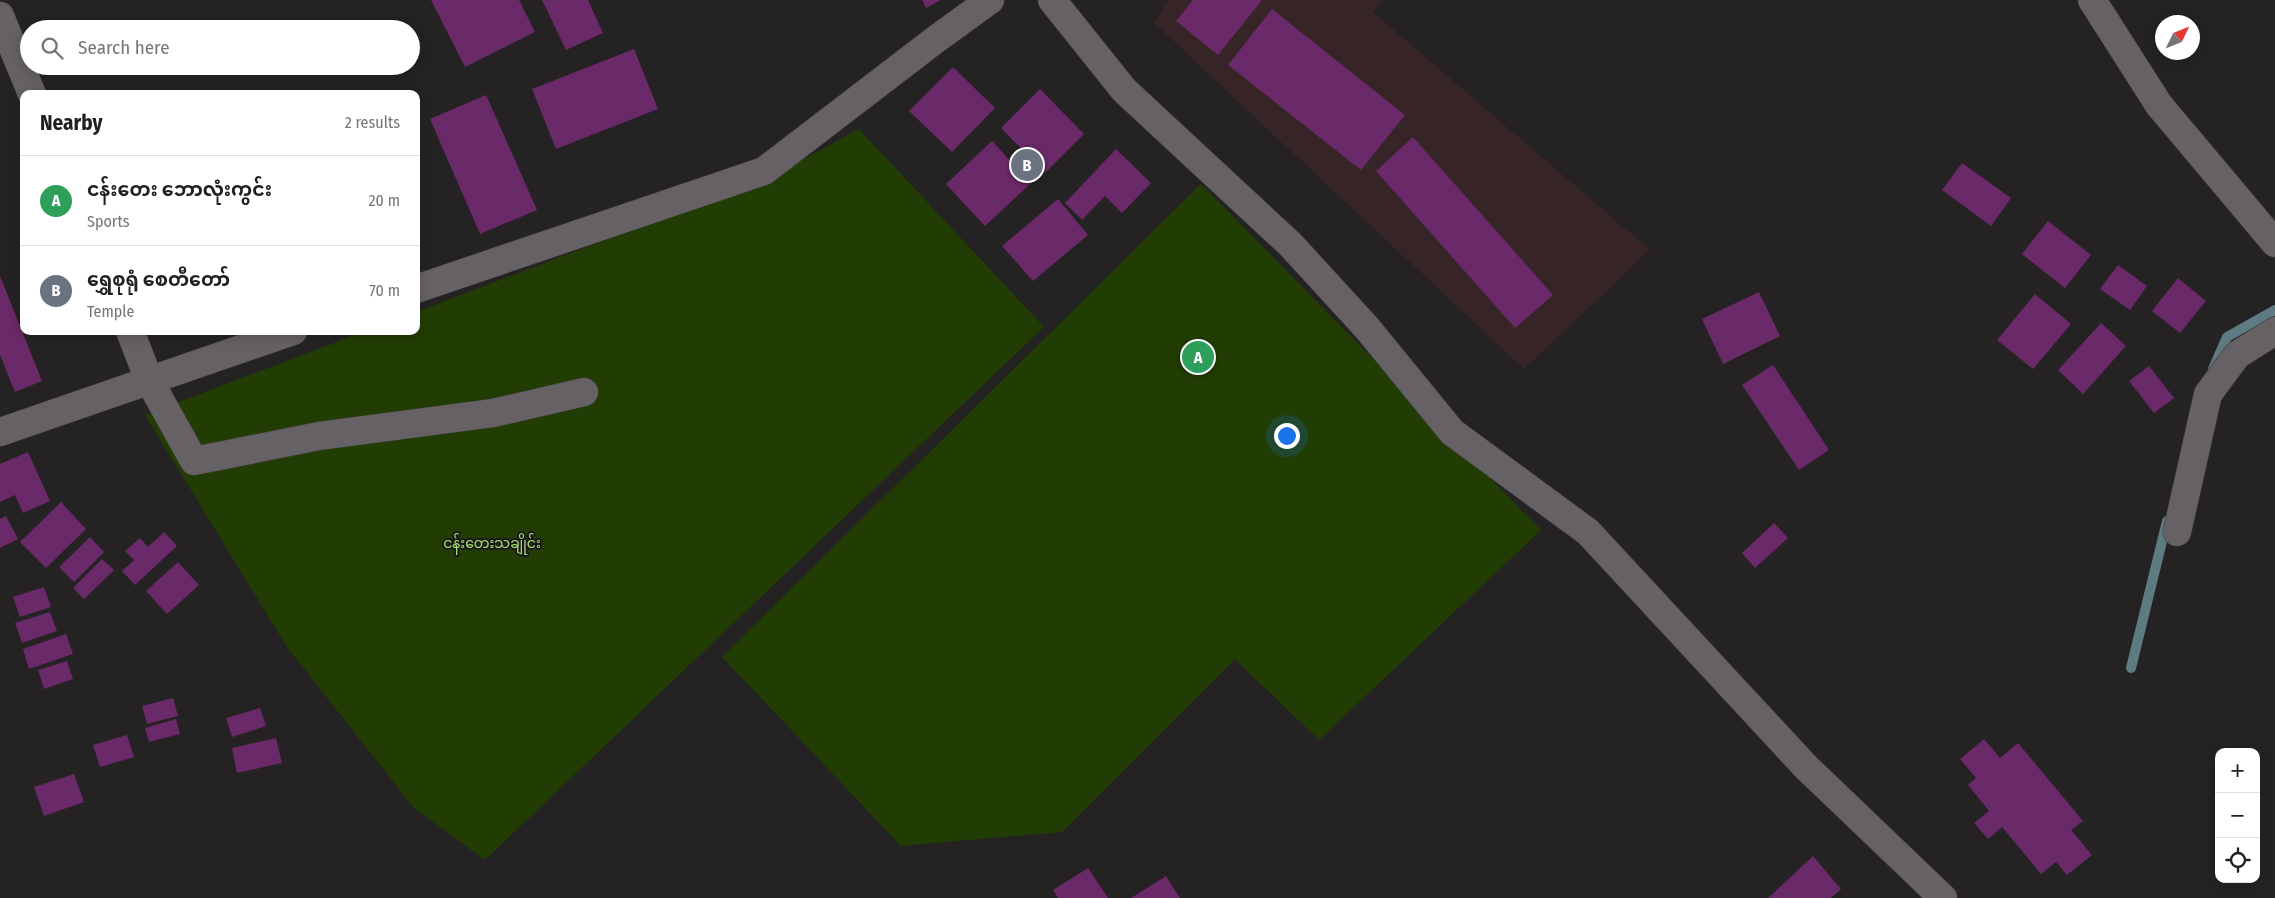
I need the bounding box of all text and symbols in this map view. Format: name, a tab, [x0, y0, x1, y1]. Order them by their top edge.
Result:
north arrow	[2155, 15, 2200, 60]
search box	[20, 20, 420, 75]
icon: search	[38, 34, 66, 62]
text: Search here	[78, 36, 170, 59]
text: Nearby	[40, 110, 102, 136]
text: 2 results	[345, 113, 400, 132]
pin: B	[1011, 146, 1043, 184]
text: ငန်းတေး ဘောလုံးကွင်း	[87, 178, 272, 201]
text: A	[52, 191, 60, 210]
text: 20 m	[369, 191, 400, 210]
text: Sports	[87, 212, 130, 231]
text: ရွှေစုရုံ စေတီတော်	[87, 268, 230, 291]
text: B	[52, 281, 60, 300]
text: 70 m	[369, 281, 400, 300]
text: Temple	[87, 302, 134, 321]
pin: A	[1182, 338, 1214, 376]
your location	[1274, 423, 1300, 449]
park label: ငန်းတေးသချိုင်း	[443, 533, 541, 555]
map controls	[2215, 748, 2260, 883]
button: +	[2215, 748, 2260, 793]
button: −	[2215, 793, 2260, 838]
button: locate	[2215, 838, 2260, 883]

